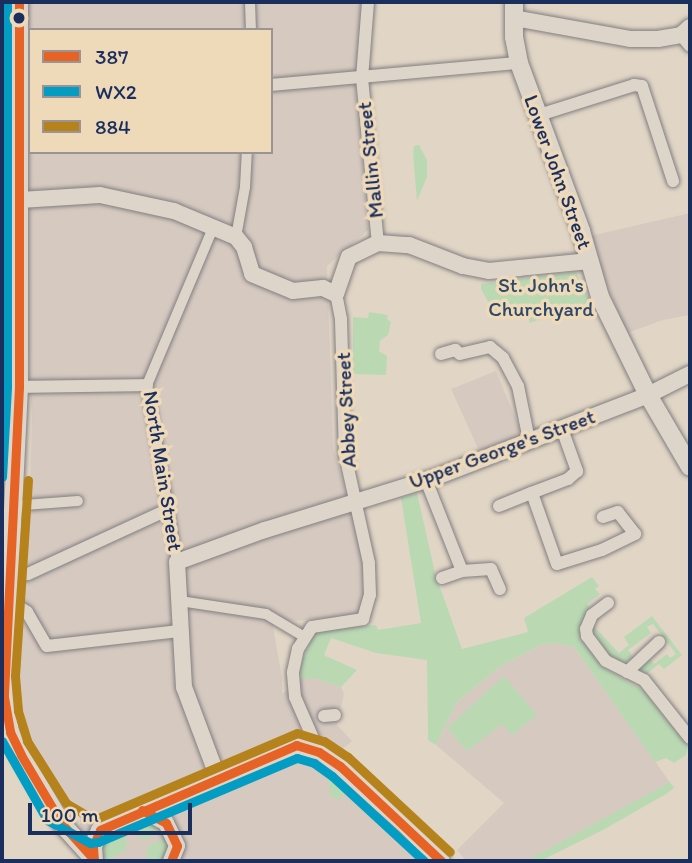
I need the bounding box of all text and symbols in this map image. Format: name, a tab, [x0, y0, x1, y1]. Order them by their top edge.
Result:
unlabelled marker	[12, 11, 26, 25]
legend	[28, 28, 273, 154]
text: 387	[95, 44, 128, 69]
text: WX2	[95, 79, 137, 104]
street label: Lower John Street	[519, 92, 597, 252]
street label: Mallin Street	[351, 101, 389, 219]
text: 884	[95, 114, 131, 139]
park label: St. John's Churchyard	[488, 272, 594, 322]
street label: Abbey Street	[330, 352, 362, 468]
street label: North Main Street	[138, 389, 188, 553]
street label: Upper George's Street	[405, 404, 599, 494]
scale bar	[32, 790, 196, 834]
text: 100 m	[41, 802, 99, 827]

